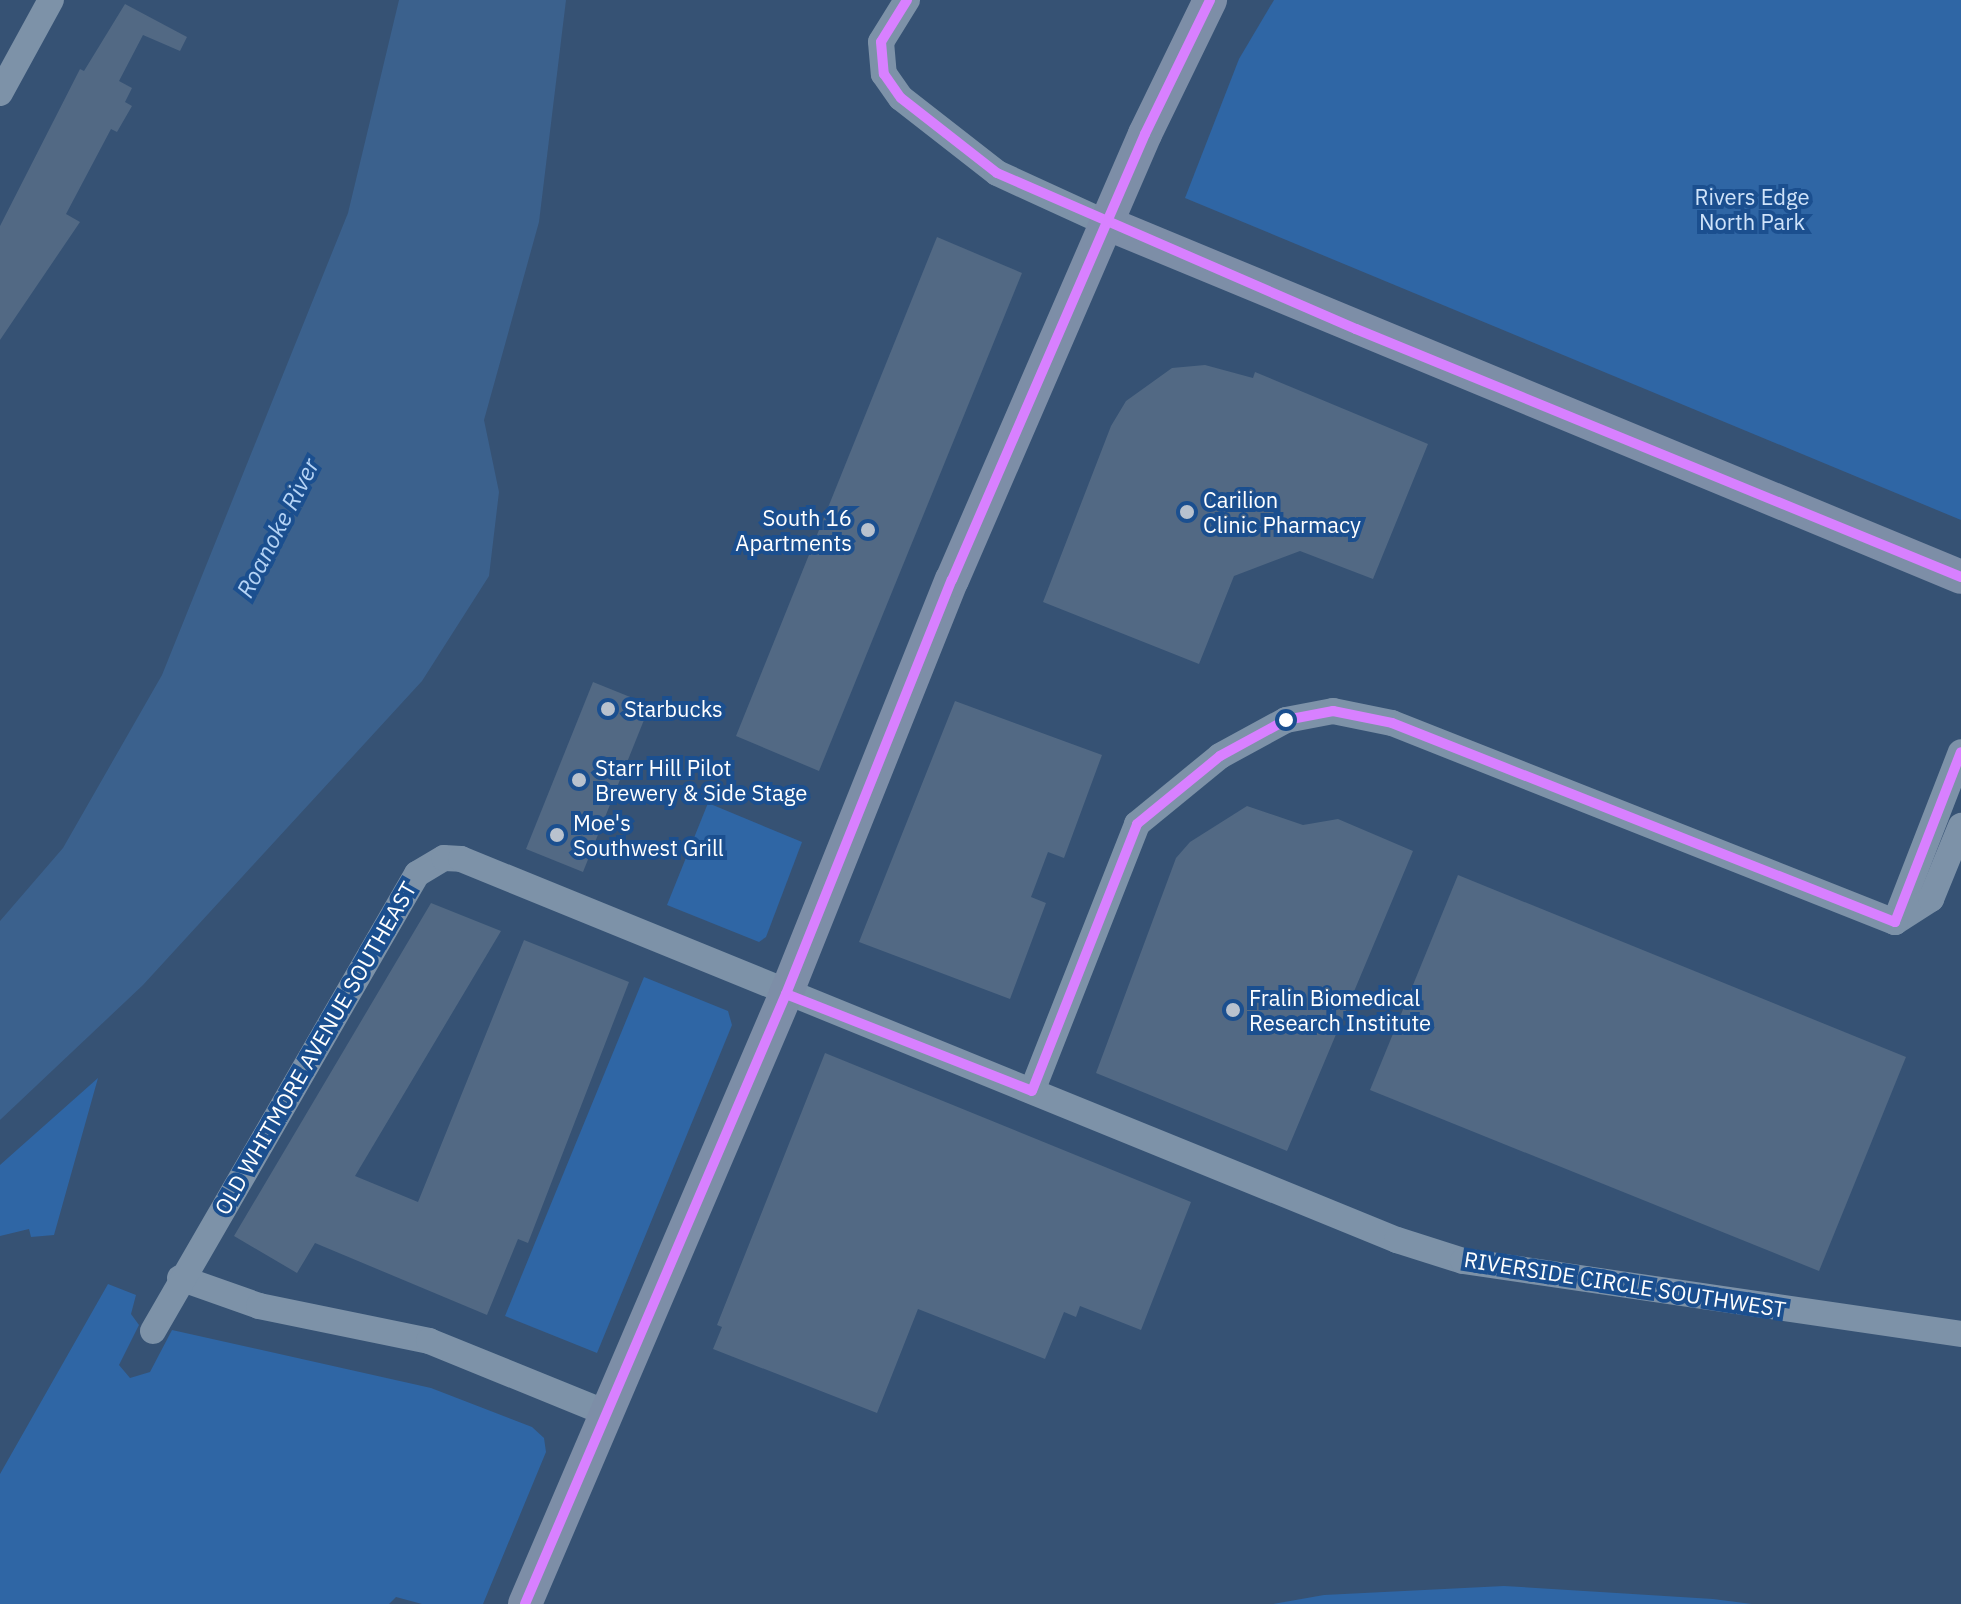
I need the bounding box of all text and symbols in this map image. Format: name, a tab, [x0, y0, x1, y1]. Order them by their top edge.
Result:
park label: Rivers Edge North Park	[1694, 183, 1810, 234]
water label: Roanoke River	[231, 454, 325, 602]
place label: Carilion Clinic Pharmacy	[1203, 486, 1361, 538]
marker: Carilion Clinic Pharmacy	[1178, 503, 1196, 521]
place label: South 16 Apartments	[735, 504, 852, 556]
marker: South 16 Apartments	[859, 521, 877, 539]
place label: Starbucks	[624, 696, 723, 722]
marker: Starbucks	[599, 700, 617, 718]
unlabelled marker	[1278, 712, 1294, 728]
place label: Starr Hill Pilot Brewery & Side Stage	[595, 754, 807, 806]
marker: Starr Hill Pilot Brewery & Side Stage	[570, 771, 588, 789]
place label: Moe's Southwest Grill	[573, 809, 724, 860]
marker: Moe's Southwest Grill	[548, 826, 566, 844]
street label: OLD WHITMORE AVENUE SOUTHEAST	[209, 877, 421, 1219]
place label: Fralin Biomedical Research Institute	[1249, 984, 1431, 1036]
marker: Fralin Biomedical Research Institute	[1224, 1001, 1242, 1019]
street label: RIVERSIDE CIRCLE SOUTHWEST	[1462, 1246, 1788, 1322]

